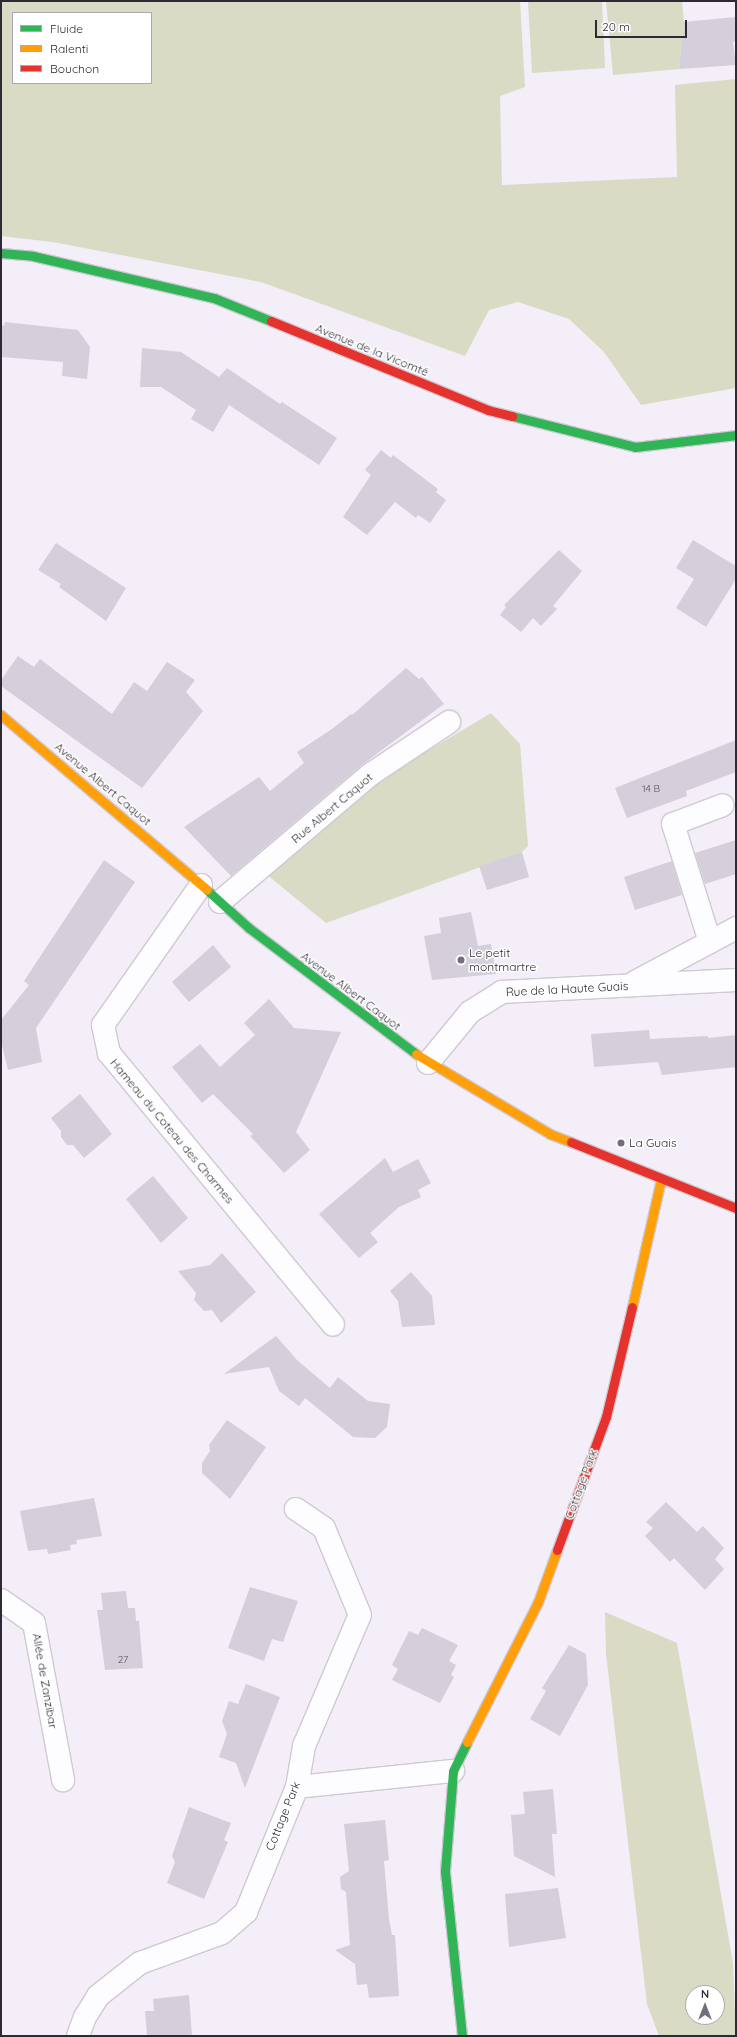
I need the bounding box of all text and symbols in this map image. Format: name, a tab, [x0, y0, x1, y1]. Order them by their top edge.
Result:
legend	[12, 12, 152, 84]
scale bar	[597, 12, 689, 38]
text: 20 m	[602, 19, 630, 34]
text: Fluide	[50, 21, 83, 36]
text: Ralenti	[50, 41, 88, 56]
text: Bouchon	[50, 61, 99, 76]
street label: Avenue de la Vicomté	[313, 321, 431, 379]
street label: Avenue Albert Caquot	[52, 739, 154, 829]
street label: Rue Albert Caquot	[288, 770, 376, 846]
house number: 14 B	[642, 783, 660, 795]
place label: Le petit montmartre	[469, 946, 536, 974]
street label: Avenue Albert Caquot	[298, 949, 404, 1033]
marker: Le petit montmartre	[456, 955, 466, 965]
street label: Rue de la Haute Guais	[505, 979, 629, 999]
street label: Hameau du Coteau des Charmes	[107, 1056, 237, 1206]
place label: La Guais	[629, 1136, 677, 1150]
marker: La Guais	[616, 1138, 626, 1148]
street label: Cottage Park	[562, 1447, 600, 1521]
street label: Allée de Zanzibar	[30, 1632, 60, 1730]
house number: 27	[118, 1654, 128, 1666]
street label: Cottage Park	[263, 1779, 303, 1853]
north arrow	[685, 1985, 725, 2025]
text: N	[701, 1987, 709, 2001]

